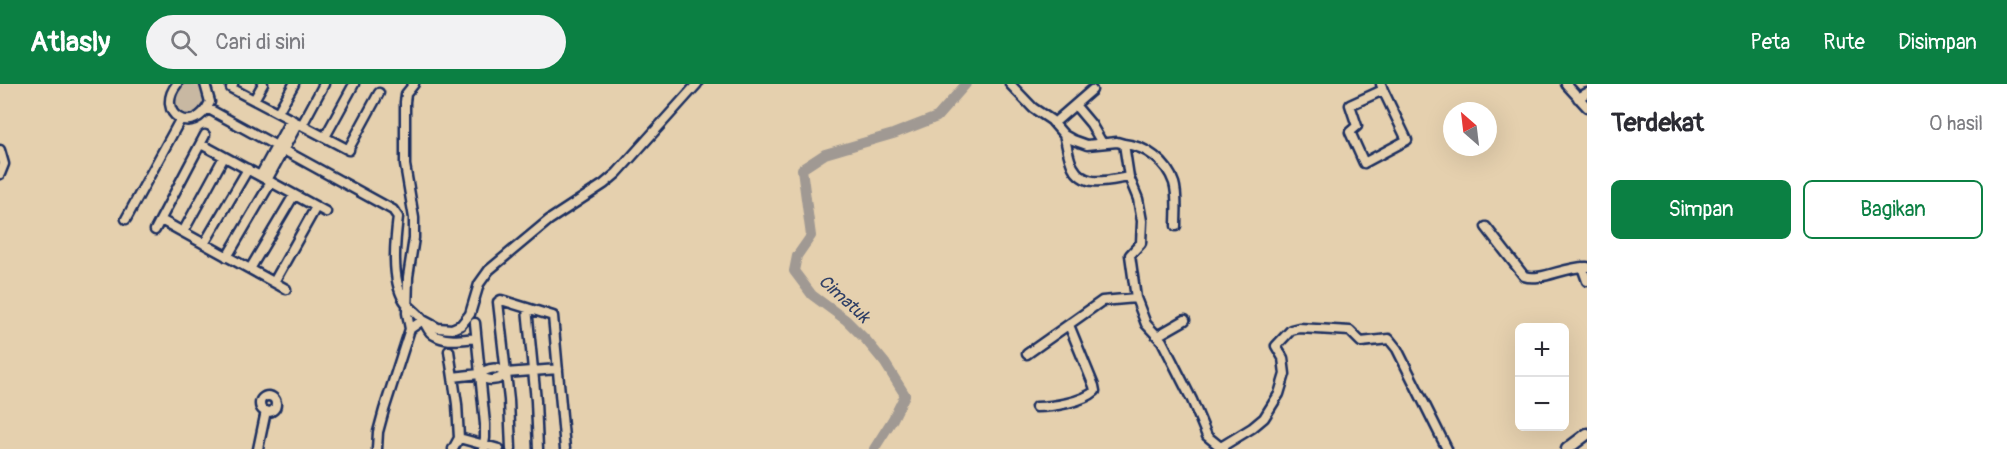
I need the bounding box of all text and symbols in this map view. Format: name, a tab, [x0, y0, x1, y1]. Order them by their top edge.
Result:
search box	[146, 15, 566, 69]
text: Atlasly	[30, 25, 110, 60]
icon: search	[167, 26, 200, 59]
text: Cari di sini	[215, 28, 305, 56]
text: Peta	[1750, 29, 1790, 56]
text: Rute	[1823, 29, 1865, 56]
text: Disimpan	[1898, 29, 1977, 56]
north arrow	[1443, 102, 1497, 156]
text: Terdekat	[1611, 107, 1704, 139]
text: 0 hasil	[1929, 111, 1983, 136]
button: Simpan	[1611, 180, 1791, 239]
button: Bagikan	[1803, 180, 1983, 239]
water label: Cimatuk	[813, 270, 876, 329]
map controls	[1515, 323, 1569, 431]
button: +	[1515, 323, 1569, 377]
button: −	[1515, 377, 1569, 431]

